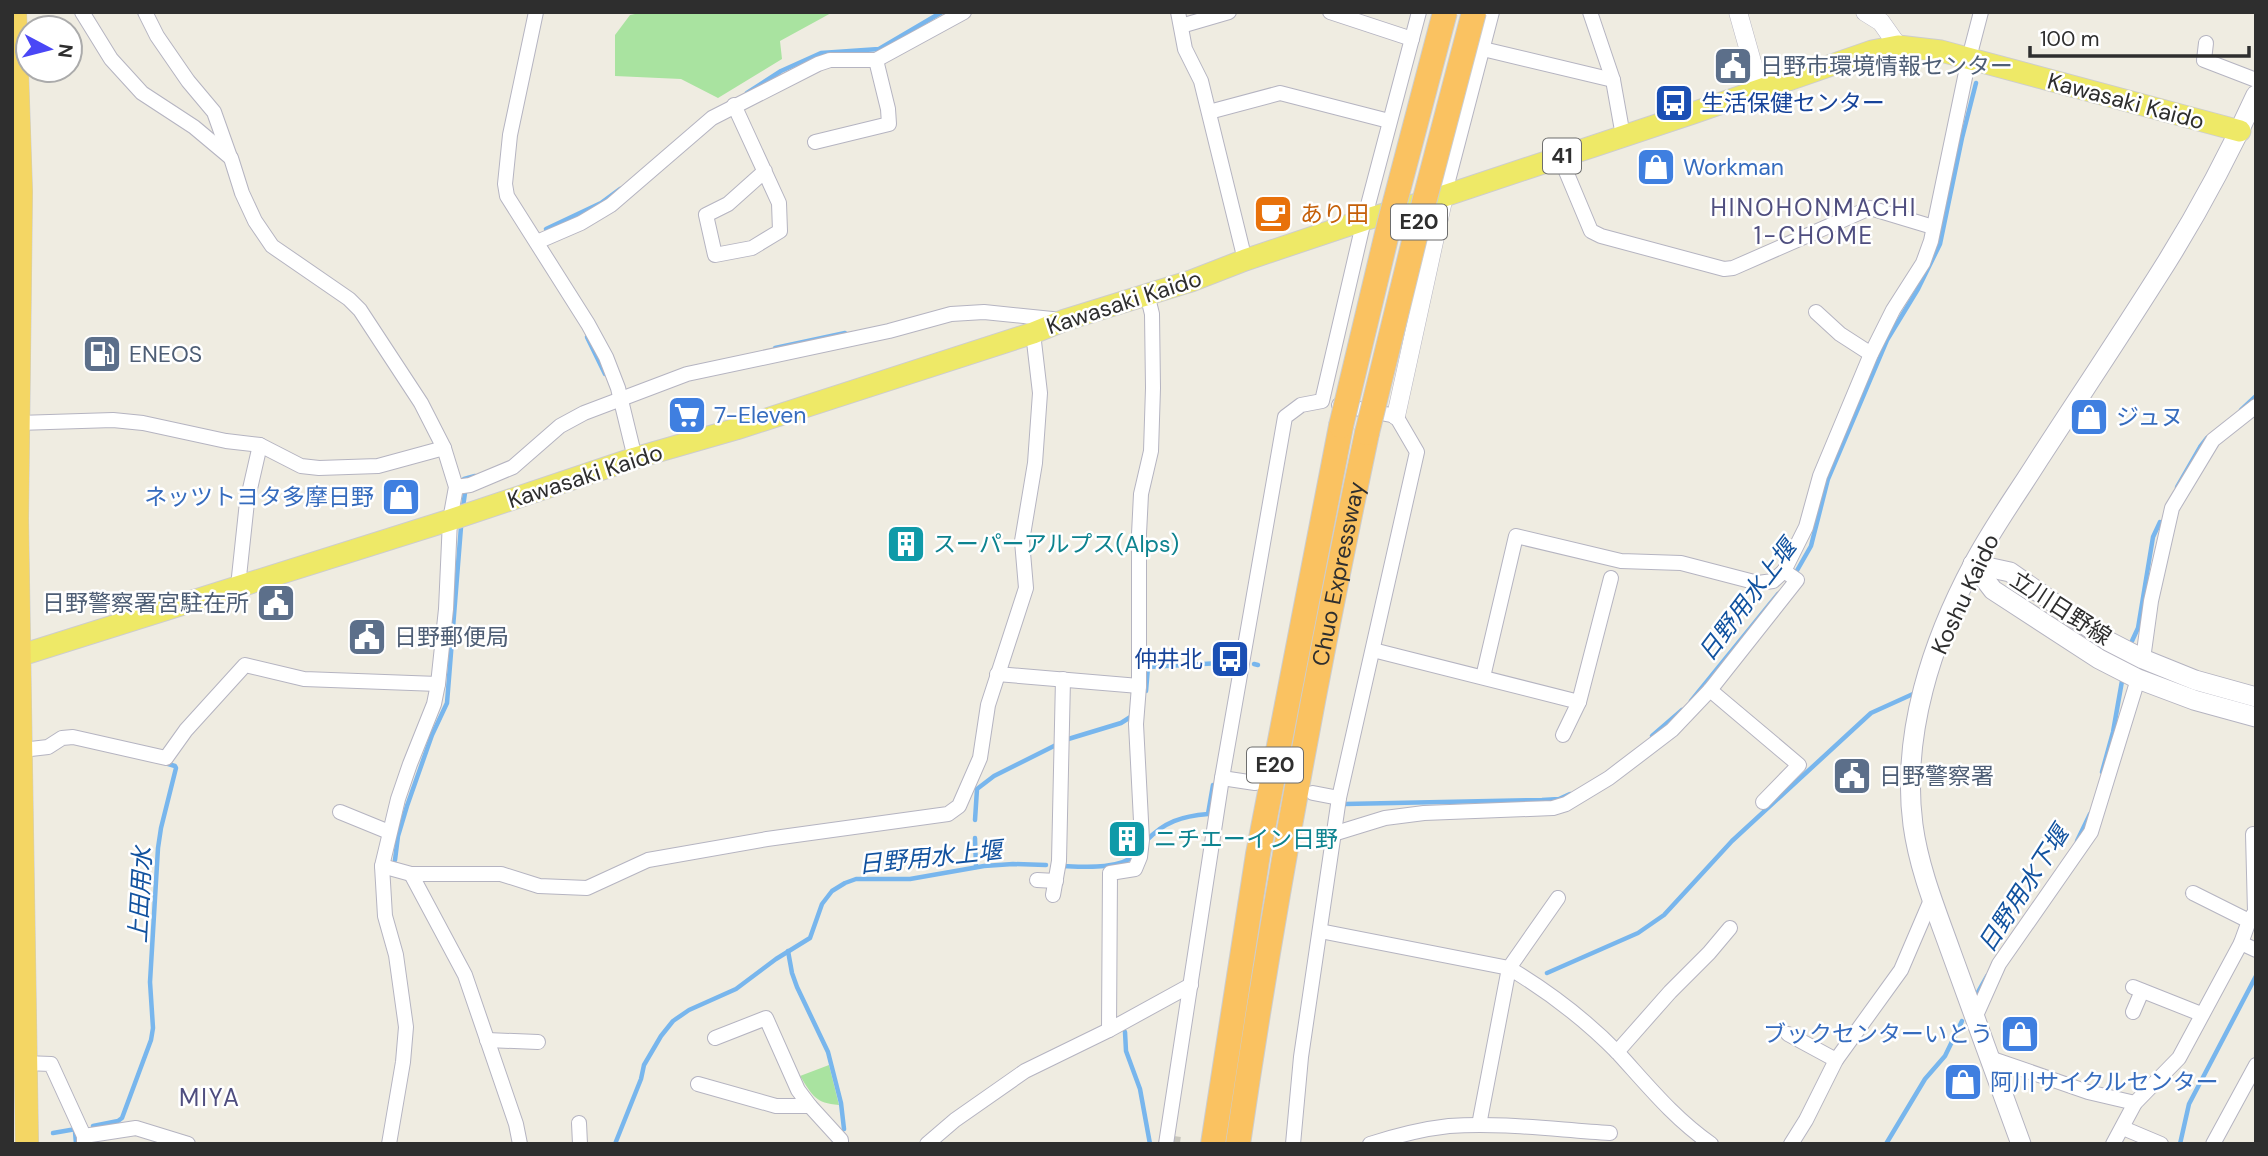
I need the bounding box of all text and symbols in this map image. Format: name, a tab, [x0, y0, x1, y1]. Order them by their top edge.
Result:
north arrow	[14, 14, 84, 84]
scale bar	[2030, 14, 2249, 58]
text: 100 m	[2040, 25, 2100, 53]
text: N	[52, 43, 79, 59]
public building icon: 日野市環境情報センター	[1712, 45, 1754, 87]
place label: 日野市環境情報センター	[1760, 51, 2013, 81]
street label: Kawasaki Kaido	[2044, 66, 2208, 136]
bus stop icon: 生活保健センター	[1653, 82, 1695, 124]
place label: 生活保健センター	[1701, 88, 1885, 118]
road number: 41	[1543, 138, 1581, 174]
shop icon: Workman	[1635, 146, 1677, 188]
place label: Workman	[1683, 152, 1784, 182]
district label: HINOHONMACHI 1-CHOME	[1711, 192, 1917, 251]
cafe icon: あり田	[1252, 193, 1294, 235]
place label: あり田	[1300, 199, 1369, 229]
road number: E20	[1391, 204, 1447, 240]
street label: Kawasaki Kaido	[1043, 263, 1205, 341]
fuel station icon: ENEOS	[81, 333, 123, 375]
place label: ENEOS	[129, 339, 202, 369]
supermarket icon: 7-Eleven	[666, 394, 708, 436]
shop icon: ジュヌ	[2068, 396, 2110, 438]
place label: 7-Eleven	[714, 400, 806, 430]
place label: ジュヌ	[2116, 402, 2183, 432]
street label: Kawasaki Kaido	[504, 437, 666, 515]
shop icon: ネッツトヨタ多摩日野	[380, 476, 422, 518]
street label: Chuo Expressway	[1305, 479, 1371, 669]
place label: ネッツトヨタ多摩日野	[144, 482, 374, 512]
building icon: スーパーアルプス(Alps)	[885, 523, 927, 565]
place label: スーパーアルプス(Alps)	[933, 529, 1179, 559]
street label: Koshu Kaido	[1924, 529, 2006, 659]
water label: 日野用水上堰	[1691, 530, 1805, 667]
street label: 立川日野線	[2005, 564, 2117, 652]
public building icon: 日野警察署宮駐在所	[255, 582, 297, 624]
place label: 日野警察署宮駐在所	[42, 588, 249, 618]
public building icon: 日野郵便局	[346, 616, 388, 658]
place label: 日野郵便局	[394, 622, 509, 652]
bus stop icon: 仲井北	[1209, 638, 1251, 680]
place label: 仲井北	[1134, 644, 1203, 674]
road number: E20	[1247, 748, 1303, 782]
public building icon: 日野警察署	[1831, 755, 1873, 797]
place label: 日野警察署	[1879, 761, 1994, 791]
water label: 日野用水下堰	[1971, 817, 2077, 958]
building icon: ニチエーイン日野	[1106, 818, 1148, 860]
place label: ニチエーイン日野	[1154, 824, 1338, 854]
water label: 日野用水上堰	[857, 834, 1007, 880]
water label: 上田用水	[122, 843, 158, 944]
shop icon: ブックセンターいとう	[1999, 1013, 2041, 1055]
place label: ブックセンターいとう	[1763, 1019, 1993, 1049]
shop icon: 阿川サイクルセンター	[1942, 1061, 1984, 1103]
place label: 阿川サイクルセンター	[1990, 1067, 2219, 1097]
district label: MIYA	[179, 1082, 241, 1113]

